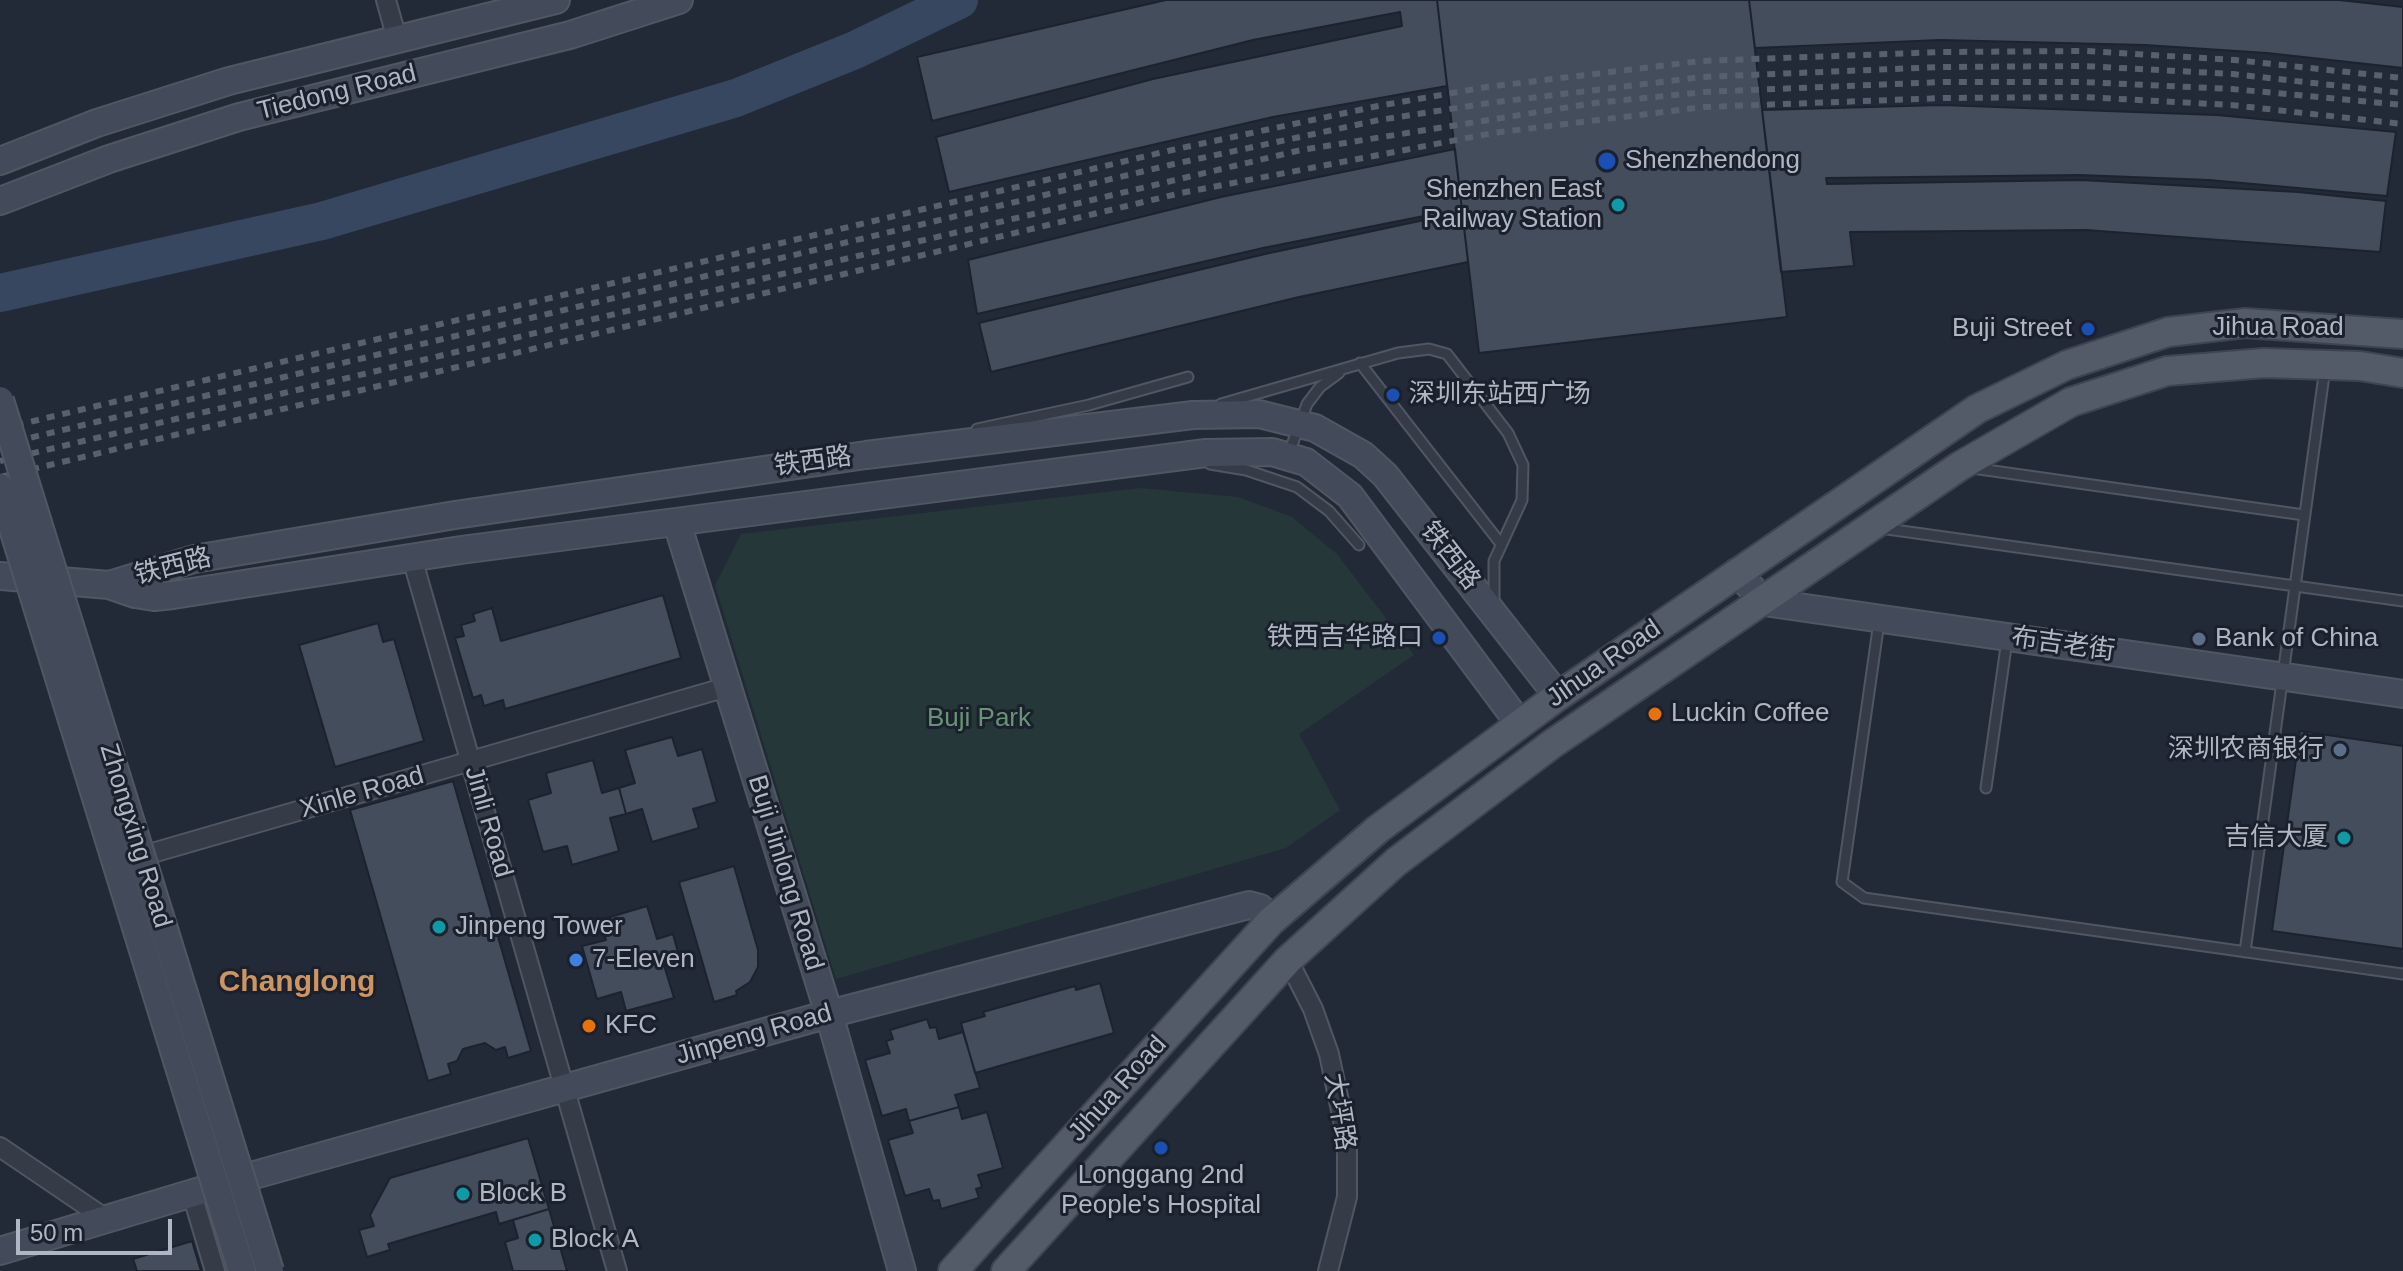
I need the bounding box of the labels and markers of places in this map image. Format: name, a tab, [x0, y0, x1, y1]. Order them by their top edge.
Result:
place label: Shenzhendong	[1625, 145, 1800, 177]
marker: Shenzhendong	[1596, 150, 1618, 172]
place label: Shenzhen East Railway Station	[1423, 174, 1602, 236]
marker: Shenzhen East Railway Station	[1609, 196, 1627, 214]
place label: Buji Street	[1952, 313, 2072, 345]
marker: Buji Street	[2079, 320, 2097, 338]
place label: 深圳东站西广场	[1409, 379, 1591, 411]
marker: 深圳东站西广场	[1384, 386, 1402, 404]
place label: 铁西吉华路口	[1267, 622, 1423, 654]
place label: Bank of China	[2215, 623, 2378, 655]
marker: 铁西吉华路口	[1430, 629, 1448, 647]
marker: Bank of China	[2190, 630, 2208, 648]
place label: Luckin Coffee	[1671, 698, 1830, 730]
marker: Luckin Coffee	[1646, 705, 1664, 723]
place label: 深圳农商银行	[2168, 734, 2324, 766]
marker: 深圳农商银行	[2331, 741, 2349, 759]
place label: 吉信大厦	[2224, 822, 2328, 854]
marker: 吉信大厦	[2335, 829, 2353, 847]
place label: Jinpeng Tower	[455, 911, 623, 943]
marker: Jinpeng Tower	[430, 918, 448, 936]
place label: 7-Eleven	[592, 944, 695, 976]
marker: 7-Eleven	[567, 951, 585, 969]
place label: KFC	[605, 1010, 657, 1042]
marker: KFC	[580, 1017, 598, 1035]
marker: Longgang 2nd People's Hospital	[1152, 1139, 1170, 1157]
place label: Longgang 2nd People's Hospital	[1061, 1160, 1261, 1222]
place label: Block B	[479, 1178, 567, 1210]
marker: Block B	[454, 1185, 472, 1203]
place label: Block A	[551, 1224, 639, 1256]
marker: Block A	[526, 1231, 544, 1249]

